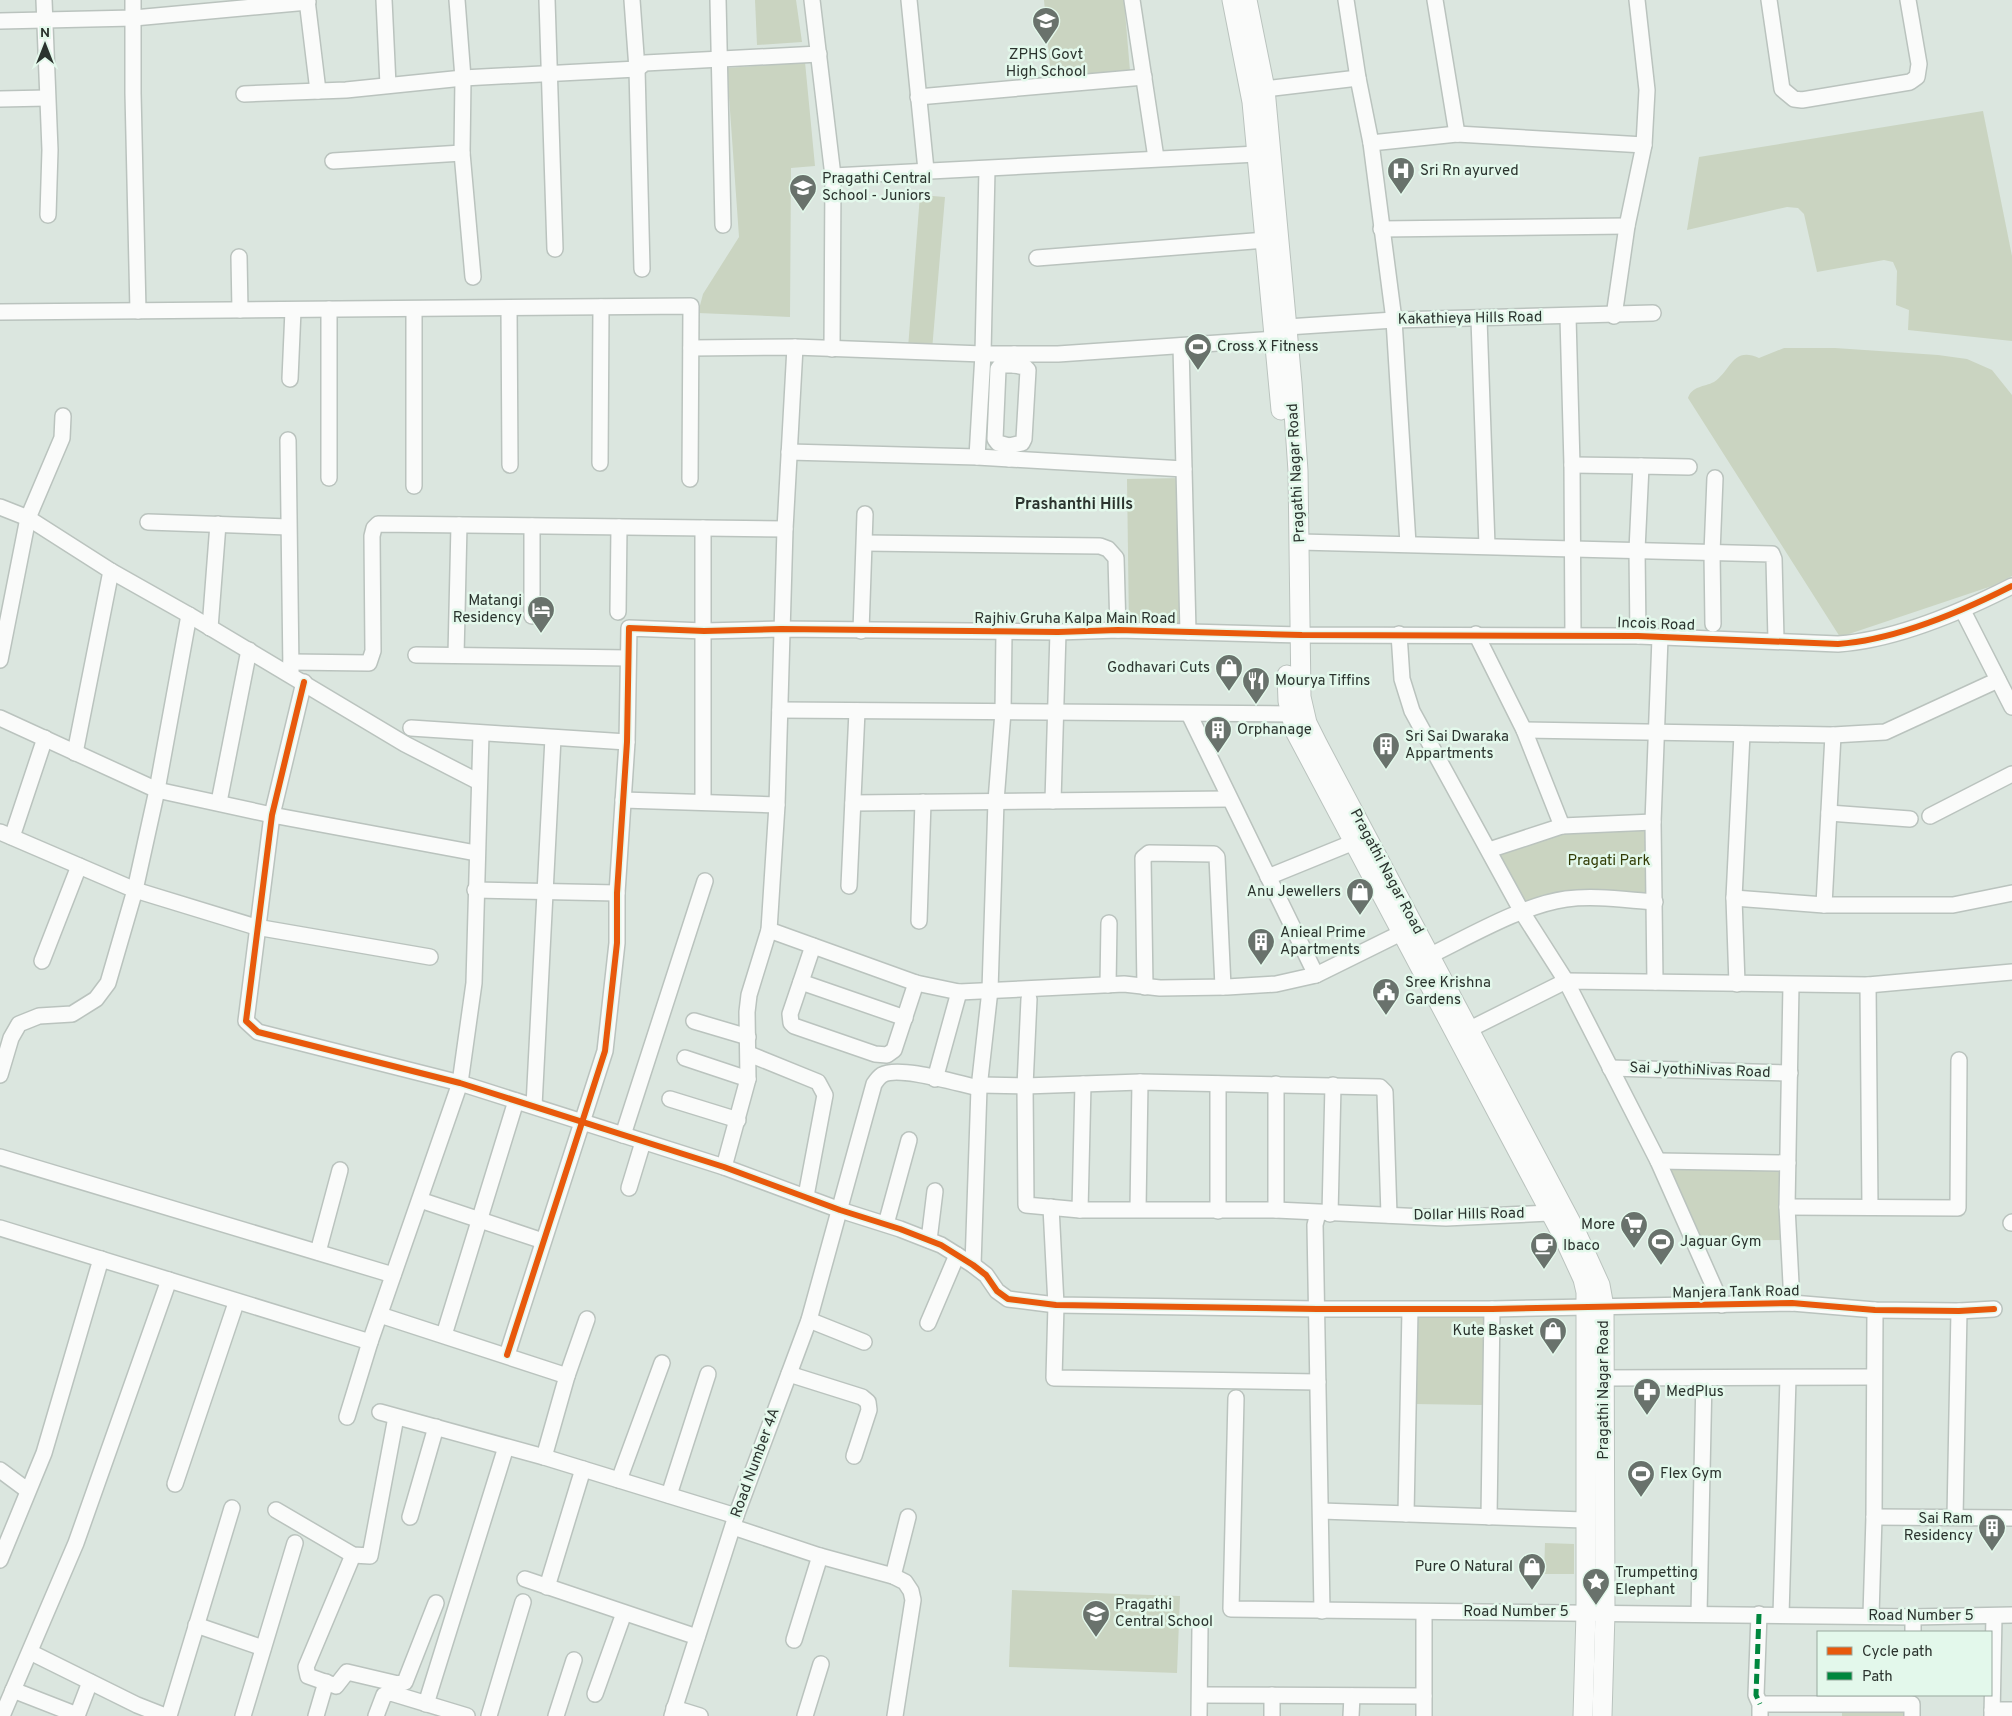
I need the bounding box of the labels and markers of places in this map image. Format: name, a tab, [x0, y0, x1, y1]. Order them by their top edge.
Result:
school or university icon: ZPHS Govt High School	[1031, 6, 1061, 45]
place label: ZPHS Govt High School	[1006, 46, 1086, 82]
hospital icon: Sri Rn ayurved	[1386, 156, 1416, 195]
place label: Sri Rn ayurved	[1420, 162, 1519, 181]
place label: Pragathi Central School - Juniors	[822, 170, 931, 206]
school or university icon: Pragathi Central School - Juniors	[788, 173, 818, 212]
sports icon: Cross X Fitness	[1183, 332, 1213, 371]
place label: Cross X Fitness	[1217, 338, 1319, 357]
place label: Matangi Residency	[453, 592, 522, 628]
hotel icon: Matangi Residency	[526, 595, 556, 634]
shop icon: Godhavari Cuts	[1214, 653, 1244, 692]
place label: Godhavari Cuts	[1107, 659, 1210, 678]
restaurant icon: Mourya Tiffins	[1241, 666, 1271, 705]
place label: Mourya Tiffins	[1275, 672, 1370, 691]
building icon: Orphanage	[1203, 715, 1233, 754]
place label: Orphanage	[1237, 721, 1312, 740]
place label: Sri Sai Dwaraka Appartments	[1405, 728, 1509, 764]
building icon: Sri Sai Dwaraka Appartments	[1371, 731, 1401, 770]
shop icon: Anu Jewellers	[1345, 877, 1375, 916]
place label: Anu Jewellers	[1247, 883, 1341, 902]
place label: Anieal Prime Apartments	[1280, 924, 1366, 960]
building icon: Anieal Prime Apartments	[1246, 927, 1276, 966]
place label: Sree Krishna Gardens	[1405, 974, 1491, 1010]
public building icon: Sree Krishna Gardens	[1371, 977, 1401, 1016]
supermarket icon: More	[1619, 1210, 1649, 1249]
place label: More	[1581, 1216, 1615, 1235]
sports icon: Jaguar Gym	[1646, 1227, 1676, 1266]
cafe icon: Ibaco	[1529, 1231, 1559, 1270]
place label: Jaguar Gym	[1680, 1233, 1762, 1252]
place label: Ibaco	[1563, 1237, 1600, 1256]
shop icon: Kute Basket	[1538, 1316, 1568, 1355]
place label: Kute Basket	[1453, 1322, 1534, 1341]
pharmacy icon: MedPlus	[1632, 1377, 1662, 1416]
place label: MedPlus	[1666, 1383, 1724, 1402]
sports icon: Flex Gym	[1626, 1459, 1656, 1498]
place label: Flex Gym	[1660, 1465, 1722, 1484]
place label: Sai Ram Residency	[1904, 1510, 1973, 1546]
building icon: Sai Ram Residency	[1977, 1513, 2007, 1552]
shop icon: Pure O Natural	[1517, 1552, 1547, 1591]
place label: Pure O Natural	[1415, 1558, 1513, 1577]
place label: Trumpetting Elephant	[1615, 1564, 1698, 1600]
place icon: Trumpetting Elephant	[1581, 1567, 1611, 1606]
place label: Pragathi Central School	[1115, 1596, 1213, 1632]
school or university icon: Pragathi Central School	[1081, 1599, 1111, 1638]

